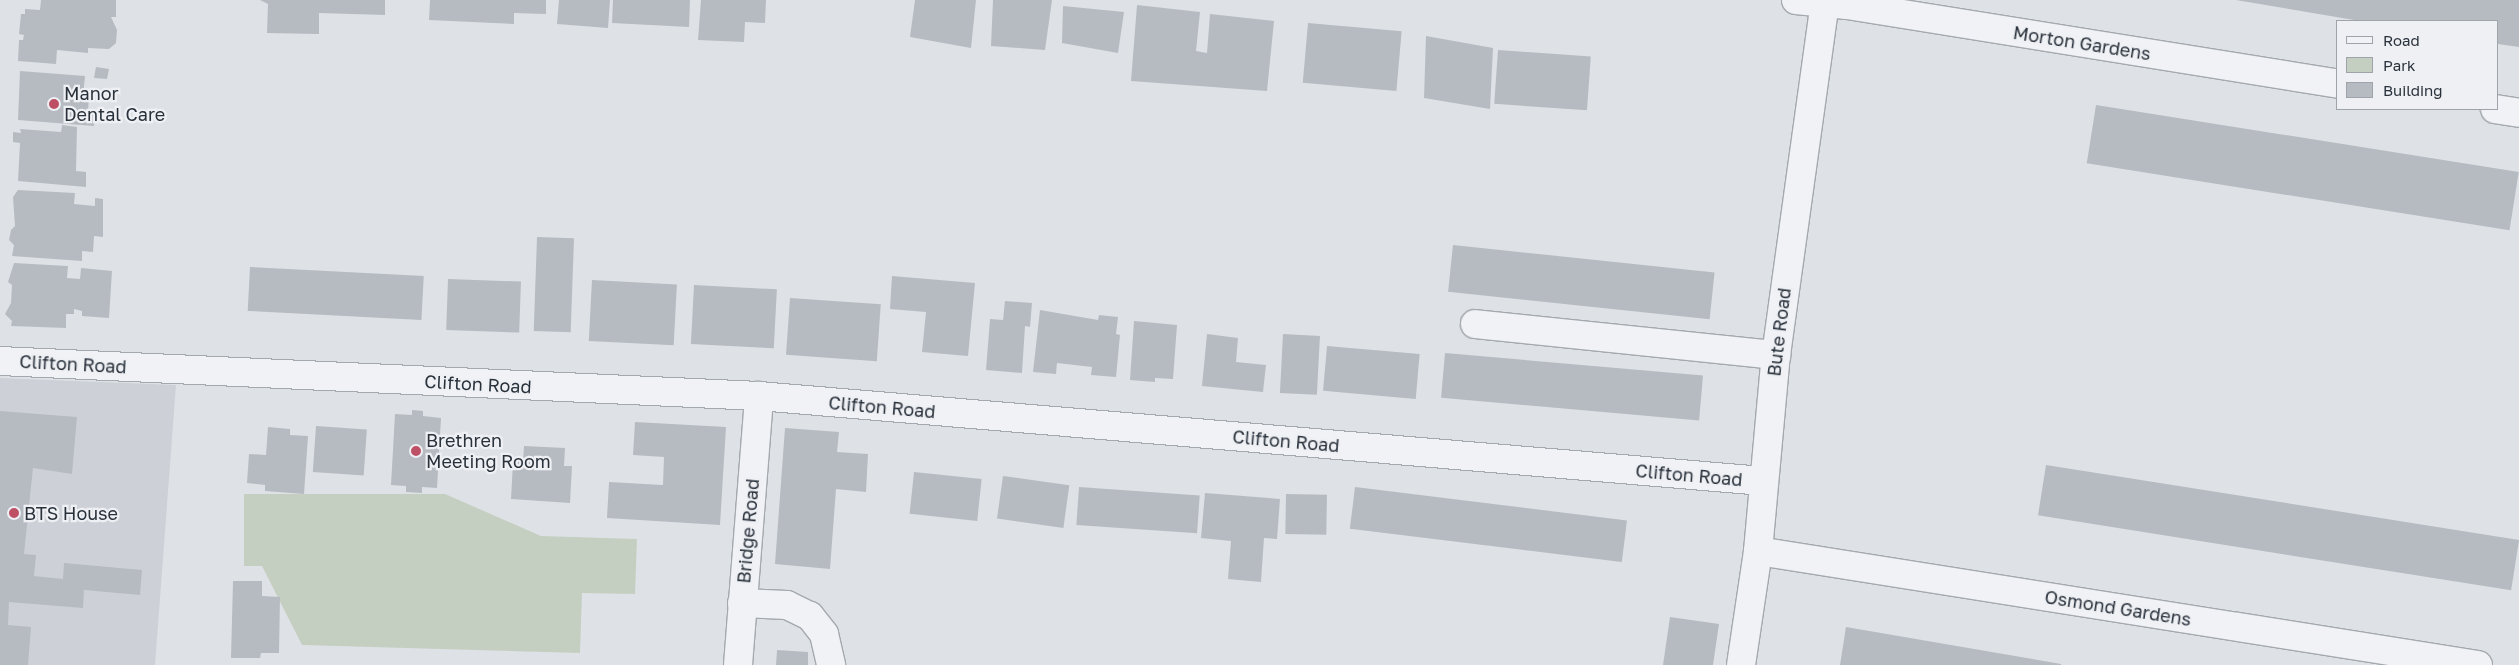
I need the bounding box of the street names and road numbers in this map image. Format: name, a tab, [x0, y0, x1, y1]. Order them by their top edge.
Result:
street label: Morton Gardens	[2012, 21, 2152, 65]
street label: Bute Road	[1763, 286, 1795, 378]
street label: Clifton Road	[19, 350, 127, 378]
street label: Clifton Road	[424, 370, 532, 398]
street label: Clifton Road	[828, 392, 936, 422]
street label: Clifton Road	[1232, 426, 1340, 456]
street label: Clifton Road	[1635, 460, 1743, 490]
street label: Bridge Road	[733, 478, 763, 584]
street label: Osmond Gardens	[2043, 586, 2193, 630]

